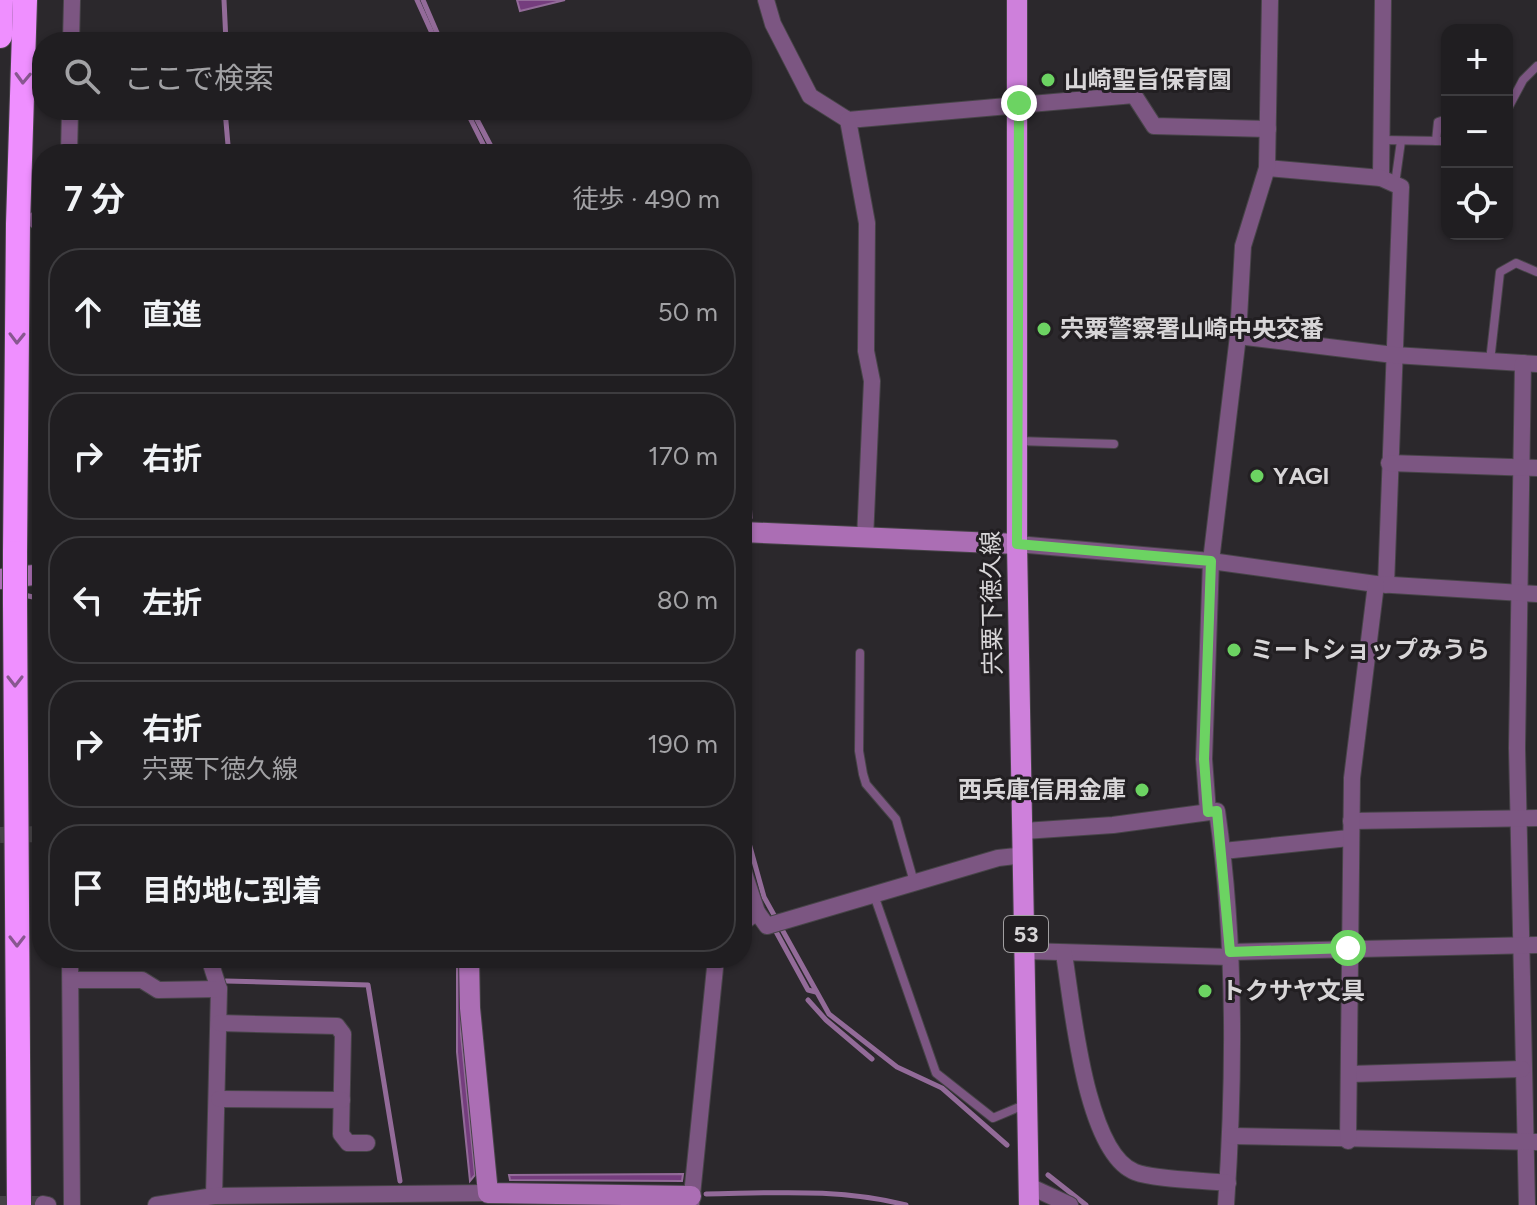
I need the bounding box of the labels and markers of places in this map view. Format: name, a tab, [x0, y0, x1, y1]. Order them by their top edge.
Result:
place label: 山崎聖旨保育園	[1064, 65, 1232, 94]
marker: 山崎聖旨保育園	[1039, 71, 1057, 89]
place label: 宍粟警察署山崎中央交番	[1060, 314, 1324, 343]
marker: 宍粟警察署山崎中央交番	[1035, 320, 1053, 338]
place label: YAGI	[1273, 461, 1329, 490]
marker: YAGI	[1248, 467, 1266, 485]
place label: ミートショップみうら	[1250, 635, 1490, 664]
marker: ミートショップみうら	[1225, 641, 1243, 659]
place label: 西兵庫信用金庫	[958, 775, 1126, 804]
marker: 西兵庫信用金庫	[1133, 781, 1151, 799]
place label: トクサヤ文具	[1221, 976, 1365, 1005]
marker: トクサヤ文具	[1196, 982, 1214, 1000]

